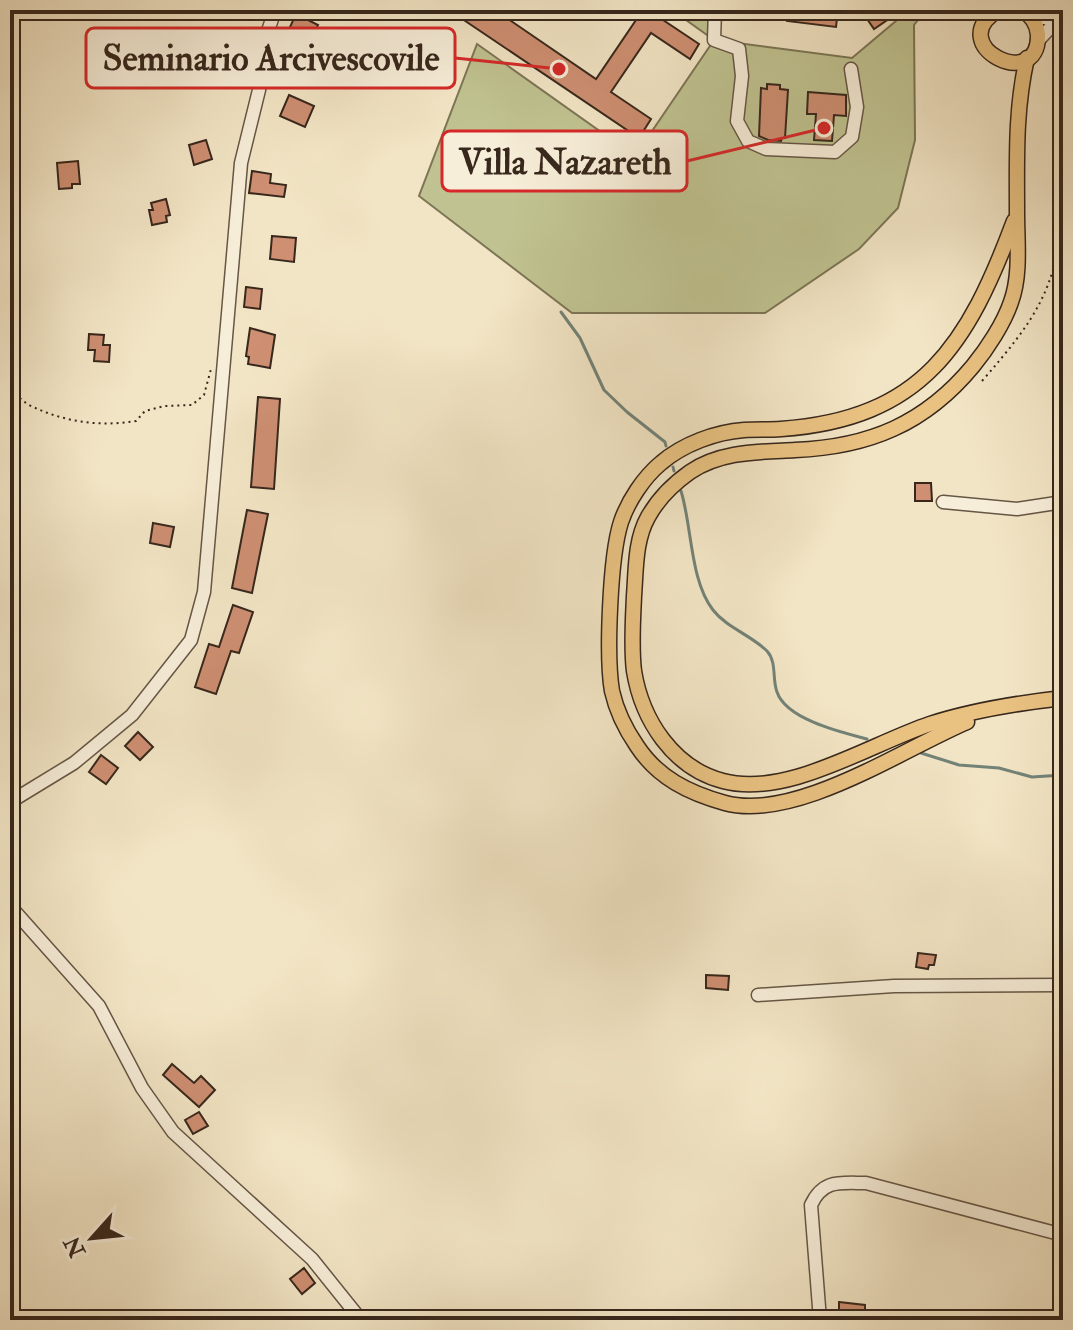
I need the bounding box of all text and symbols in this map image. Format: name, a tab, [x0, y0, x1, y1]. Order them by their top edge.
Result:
callout: Seminario Arcivescovile	[86, 28, 455, 88]
text: Seminario Arcivescovile	[102, 36, 440, 81]
callout: Villa Nazareth	[442, 131, 687, 191]
text: Villa Nazareth	[458, 140, 672, 185]
north arrow	[52, 1198, 132, 1278]
text: N	[58, 1231, 92, 1263]

